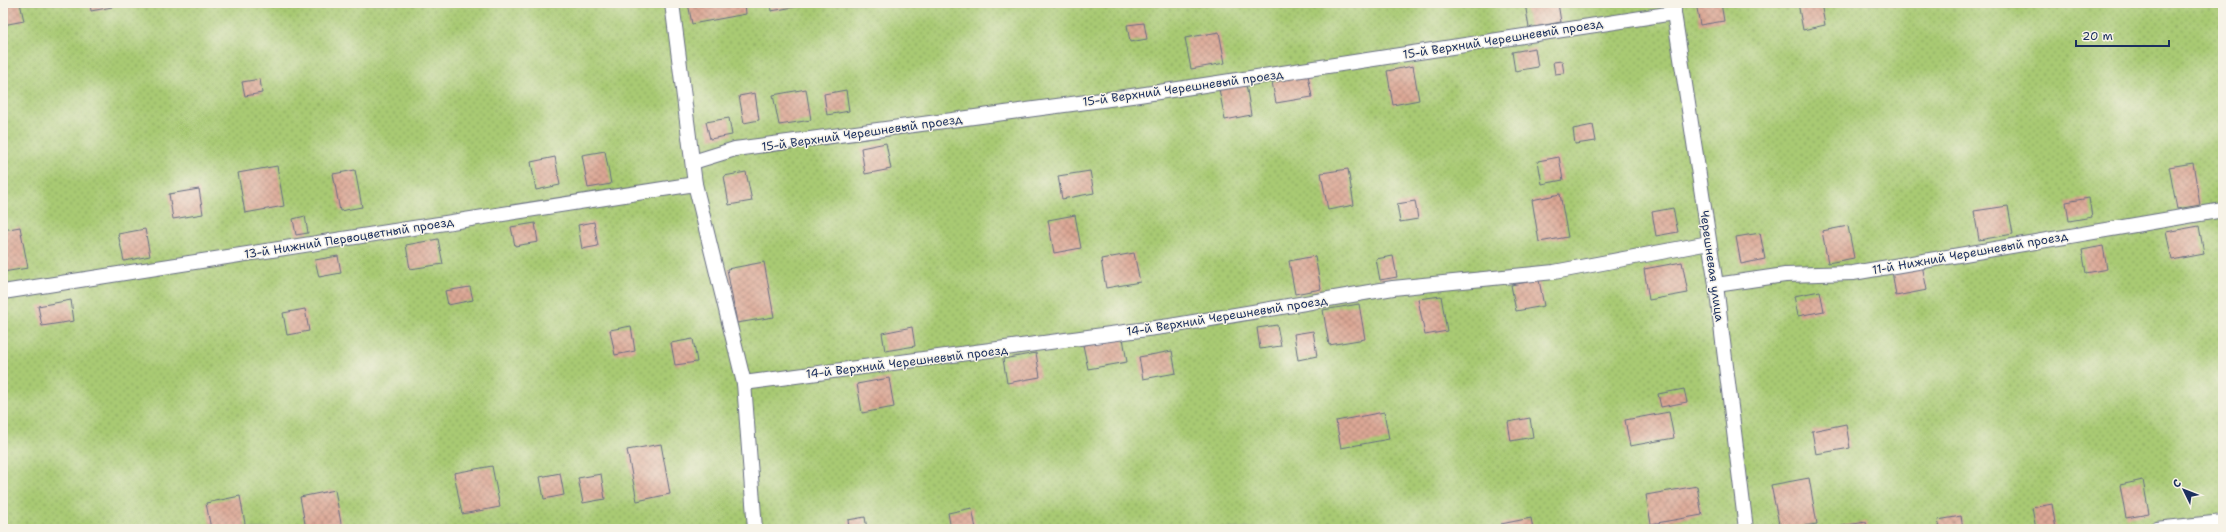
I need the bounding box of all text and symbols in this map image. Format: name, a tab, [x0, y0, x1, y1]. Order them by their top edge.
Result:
street label: 15-й Верхний Черешневый проезд	[1402, 15, 1605, 63]
scale bar	[2076, 22, 2169, 48]
text: 20 m	[2082, 28, 2113, 44]
street label: 15-й Верхний Черешневый проезд	[1082, 66, 1285, 110]
street label: 15-й Верхний Черешневый проезд	[761, 111, 964, 155]
street label: Черешневая улица	[1696, 209, 1728, 323]
street label: 13-й Нижний Первоцветный проезд	[243, 213, 455, 262]
street label: 11-й Нижний Черешневый проезд	[1871, 228, 2069, 278]
street label: 14-й Верхний Черешневый проезд	[1125, 292, 1329, 340]
street label: 14-й Верхний Черешневый проезд	[805, 342, 1009, 382]
north arrow	[2164, 470, 2204, 510]
text: С	[2169, 476, 2185, 491]

